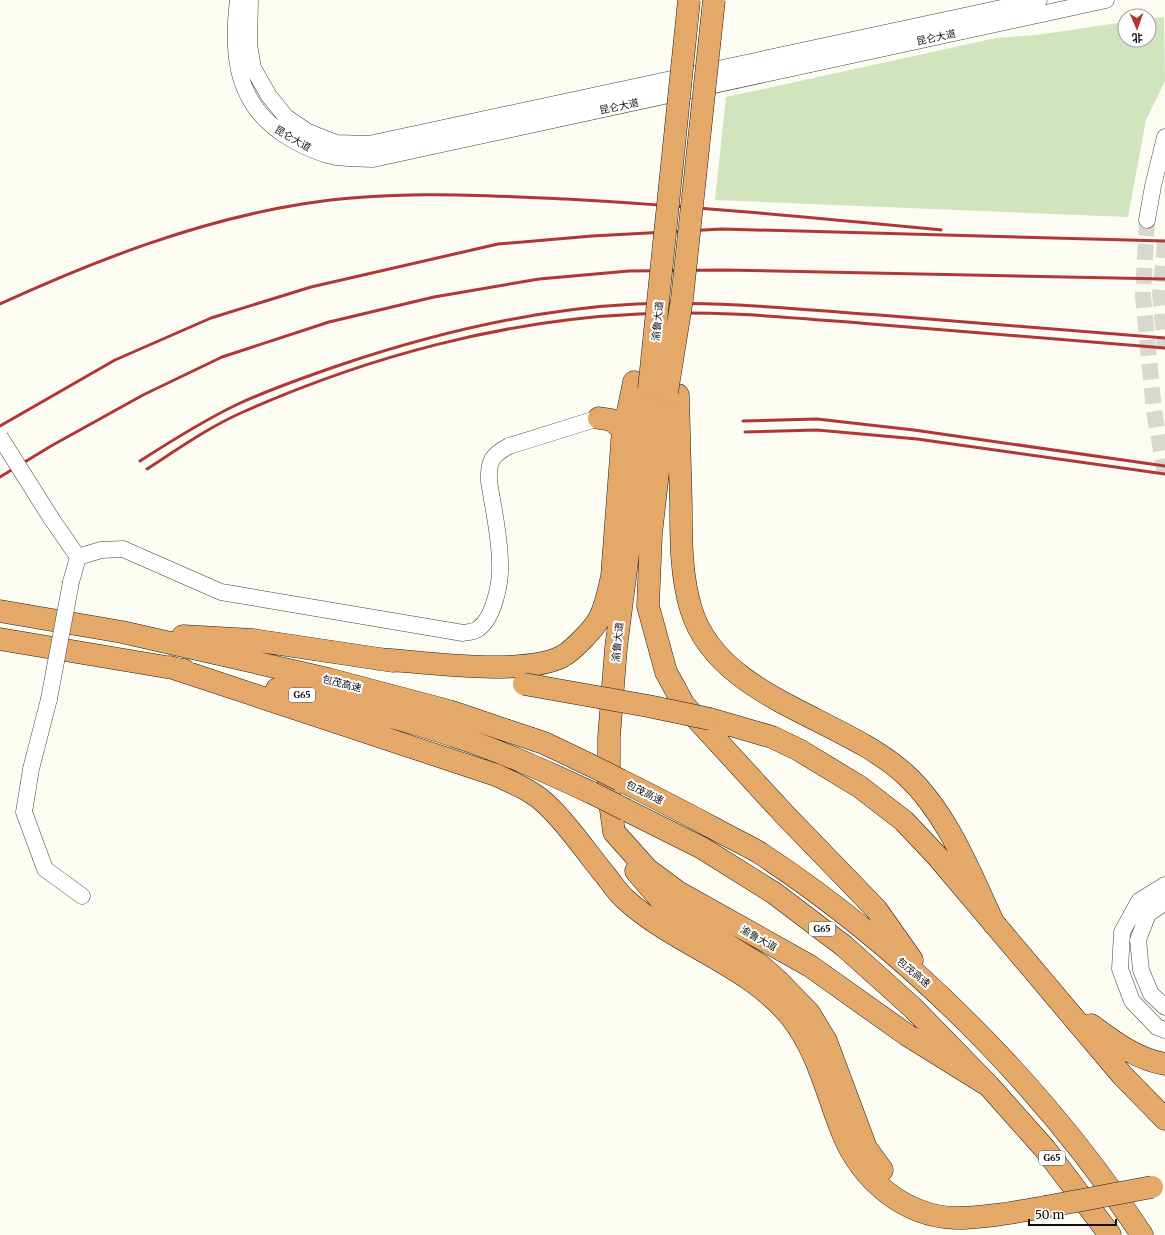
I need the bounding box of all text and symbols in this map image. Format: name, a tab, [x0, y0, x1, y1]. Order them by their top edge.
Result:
north arrow	[1117, 8, 1157, 48]
street label: 昆仑大道	[915, 27, 957, 48]
text: 北	[1132, 31, 1143, 45]
street label: 昆仑大道	[598, 96, 640, 117]
street label: 昆仑大道	[272, 123, 313, 154]
street label: 渝鲁大道	[649, 300, 666, 342]
street label: 渝鲁大道	[609, 621, 626, 663]
street label: 包茂高速	[321, 672, 363, 695]
road number: G65	[289, 688, 315, 702]
street label: 包茂高速	[624, 778, 666, 807]
road number: G65	[809, 922, 835, 936]
street label: 渝鲁大道	[738, 923, 779, 954]
street label: 包茂高速	[894, 955, 933, 990]
road number: G65	[1039, 1151, 1065, 1165]
scale bar	[1029, 1201, 1116, 1227]
text: 50 m	[1035, 1207, 1064, 1222]

